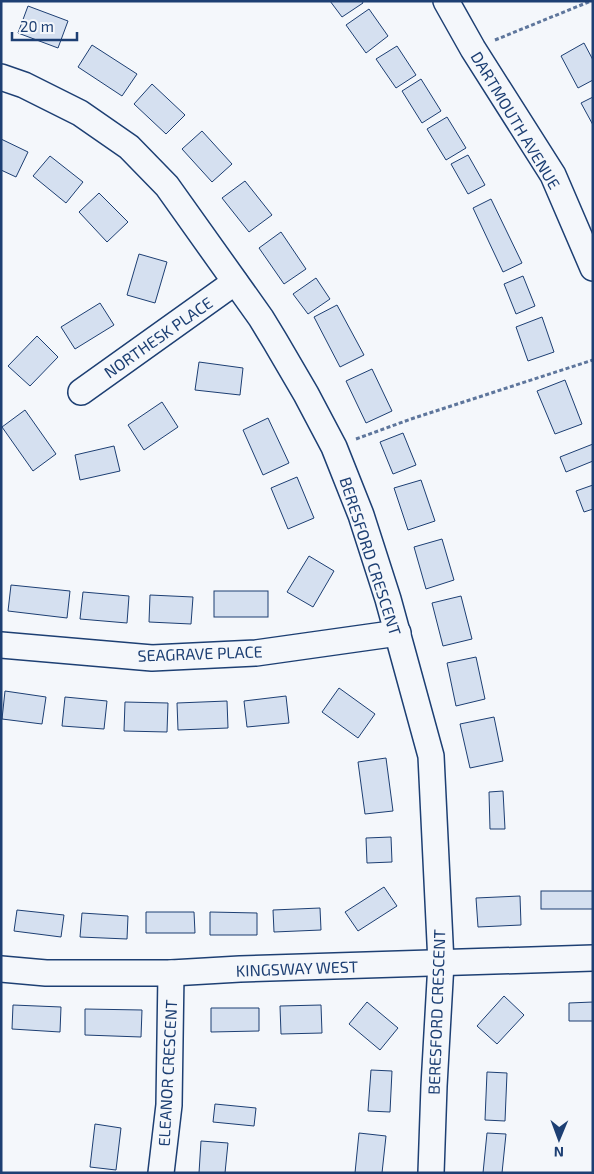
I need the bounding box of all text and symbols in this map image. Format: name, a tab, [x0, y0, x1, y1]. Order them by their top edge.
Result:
scale bar	[12, 10, 78, 42]
text: 20 m	[20, 17, 54, 35]
street label: DARTMOUTH AVENUE	[467, 48, 565, 192]
street label: NORTHESK PLACE	[100, 292, 216, 382]
street label: BERESFORD CRESCENT	[336, 474, 406, 638]
street label: SEAGRAVE PLACE	[137, 641, 263, 665]
street label: BERESFORD CRESCENT	[424, 929, 448, 1095]
street label: KINGSWAY WEST	[236, 956, 358, 980]
street label: ELEANOR CRESCENT	[154, 999, 180, 1147]
north arrow	[534, 1114, 584, 1164]
text: N	[554, 1144, 564, 1161]

